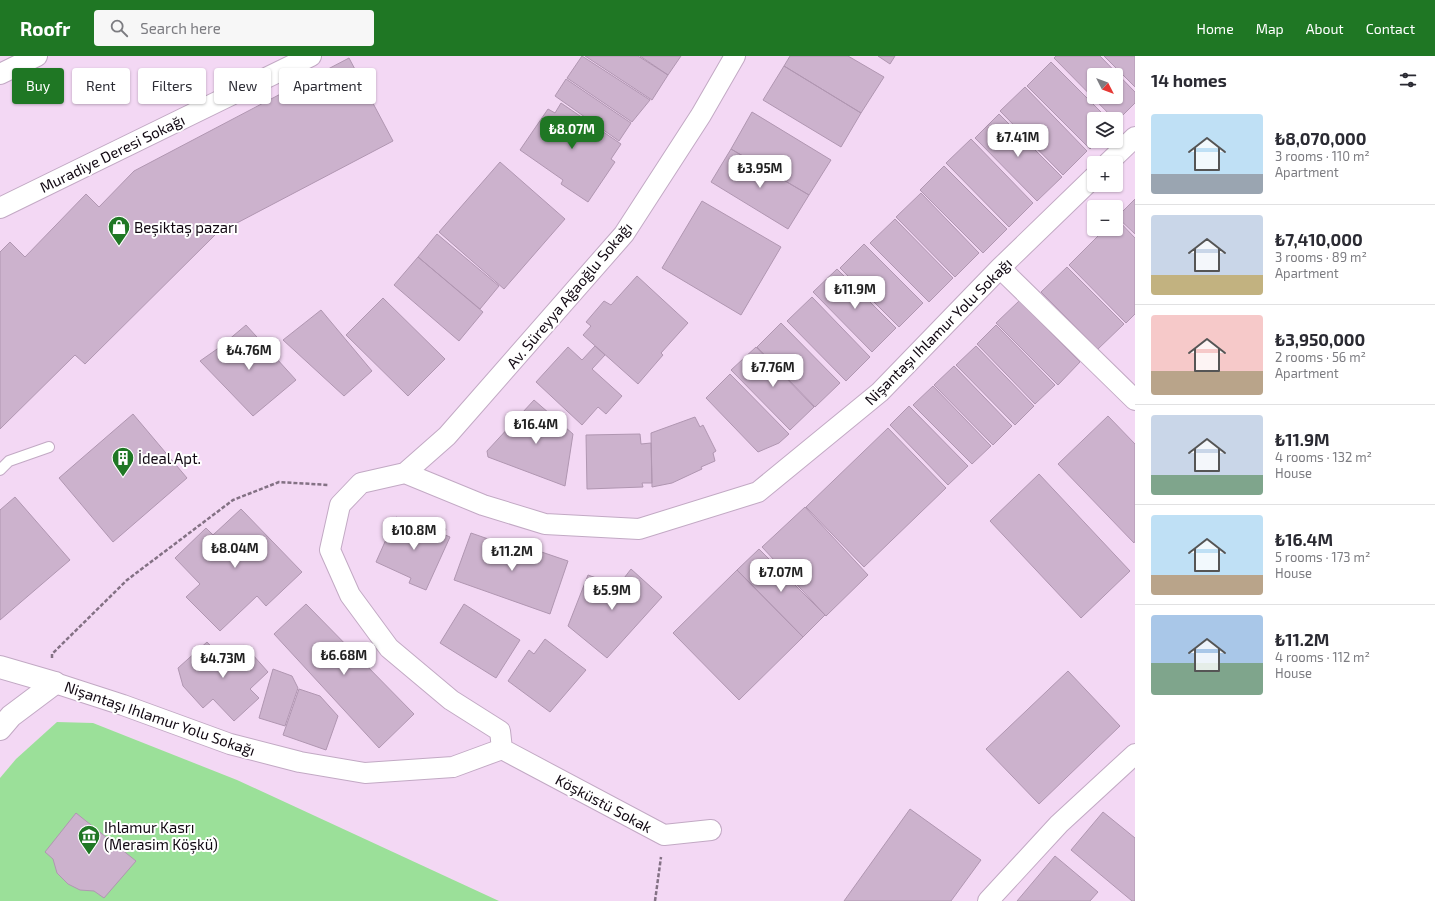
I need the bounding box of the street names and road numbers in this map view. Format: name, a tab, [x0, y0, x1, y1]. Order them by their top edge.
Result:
street label: Muradiye Deresi Sokağı	[37, 110, 187, 196]
street label: Av. Süreyya Ağaoğlu Sokağı	[503, 218, 635, 372]
street label: Nişantaşı Ihlamur Yolu Sokağı	[861, 254, 1016, 409]
street label: Nişantaşı Ihlamur Yolu Sokağı	[62, 677, 258, 760]
street label: Köşküstü Sokak	[552, 770, 656, 837]

